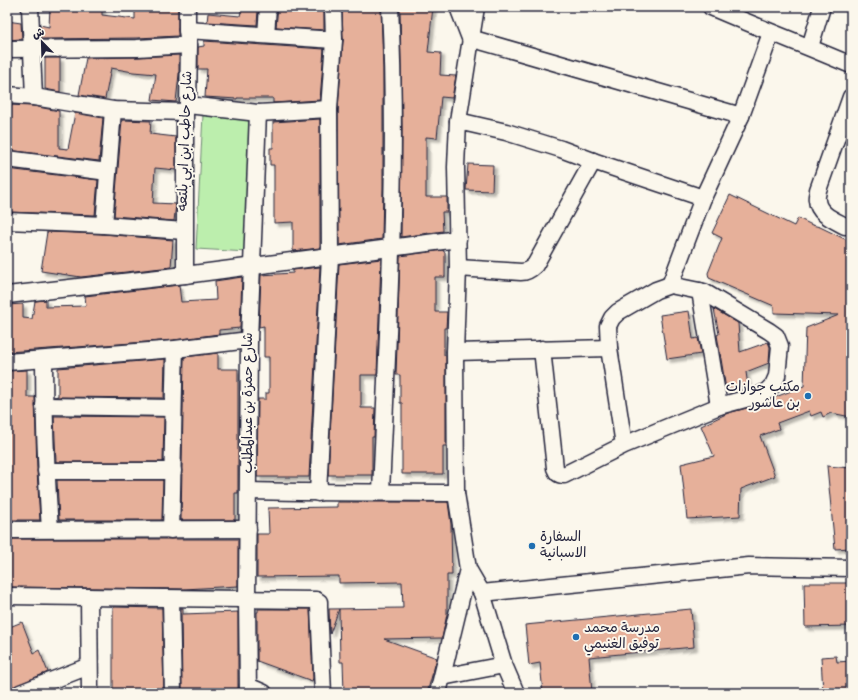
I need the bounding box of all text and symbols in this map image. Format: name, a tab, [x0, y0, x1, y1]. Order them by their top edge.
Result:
north arrow	[22, 22, 62, 62]
text: ش	[30, 25, 48, 44]
street label: شارع حاطب ابن ابي بلتعه	[174, 71, 199, 212]
street label: شارع حمزة بن عبدالمطلب	[239, 332, 259, 474]
place label: مكتب جوازات بن عاشور	[726, 378, 800, 414]
marker: مكتب جوازات بن عاشور	[803, 391, 813, 401]
place label: السفارة الاسبانية	[540, 528, 586, 564]
marker: السفارة الاسبانية	[527, 541, 537, 551]
place label: مدرسة محمد توفيق الغنيمي	[584, 619, 660, 656]
marker: مدرسة محمد توفيق الغنيمي	[571, 632, 581, 642]

